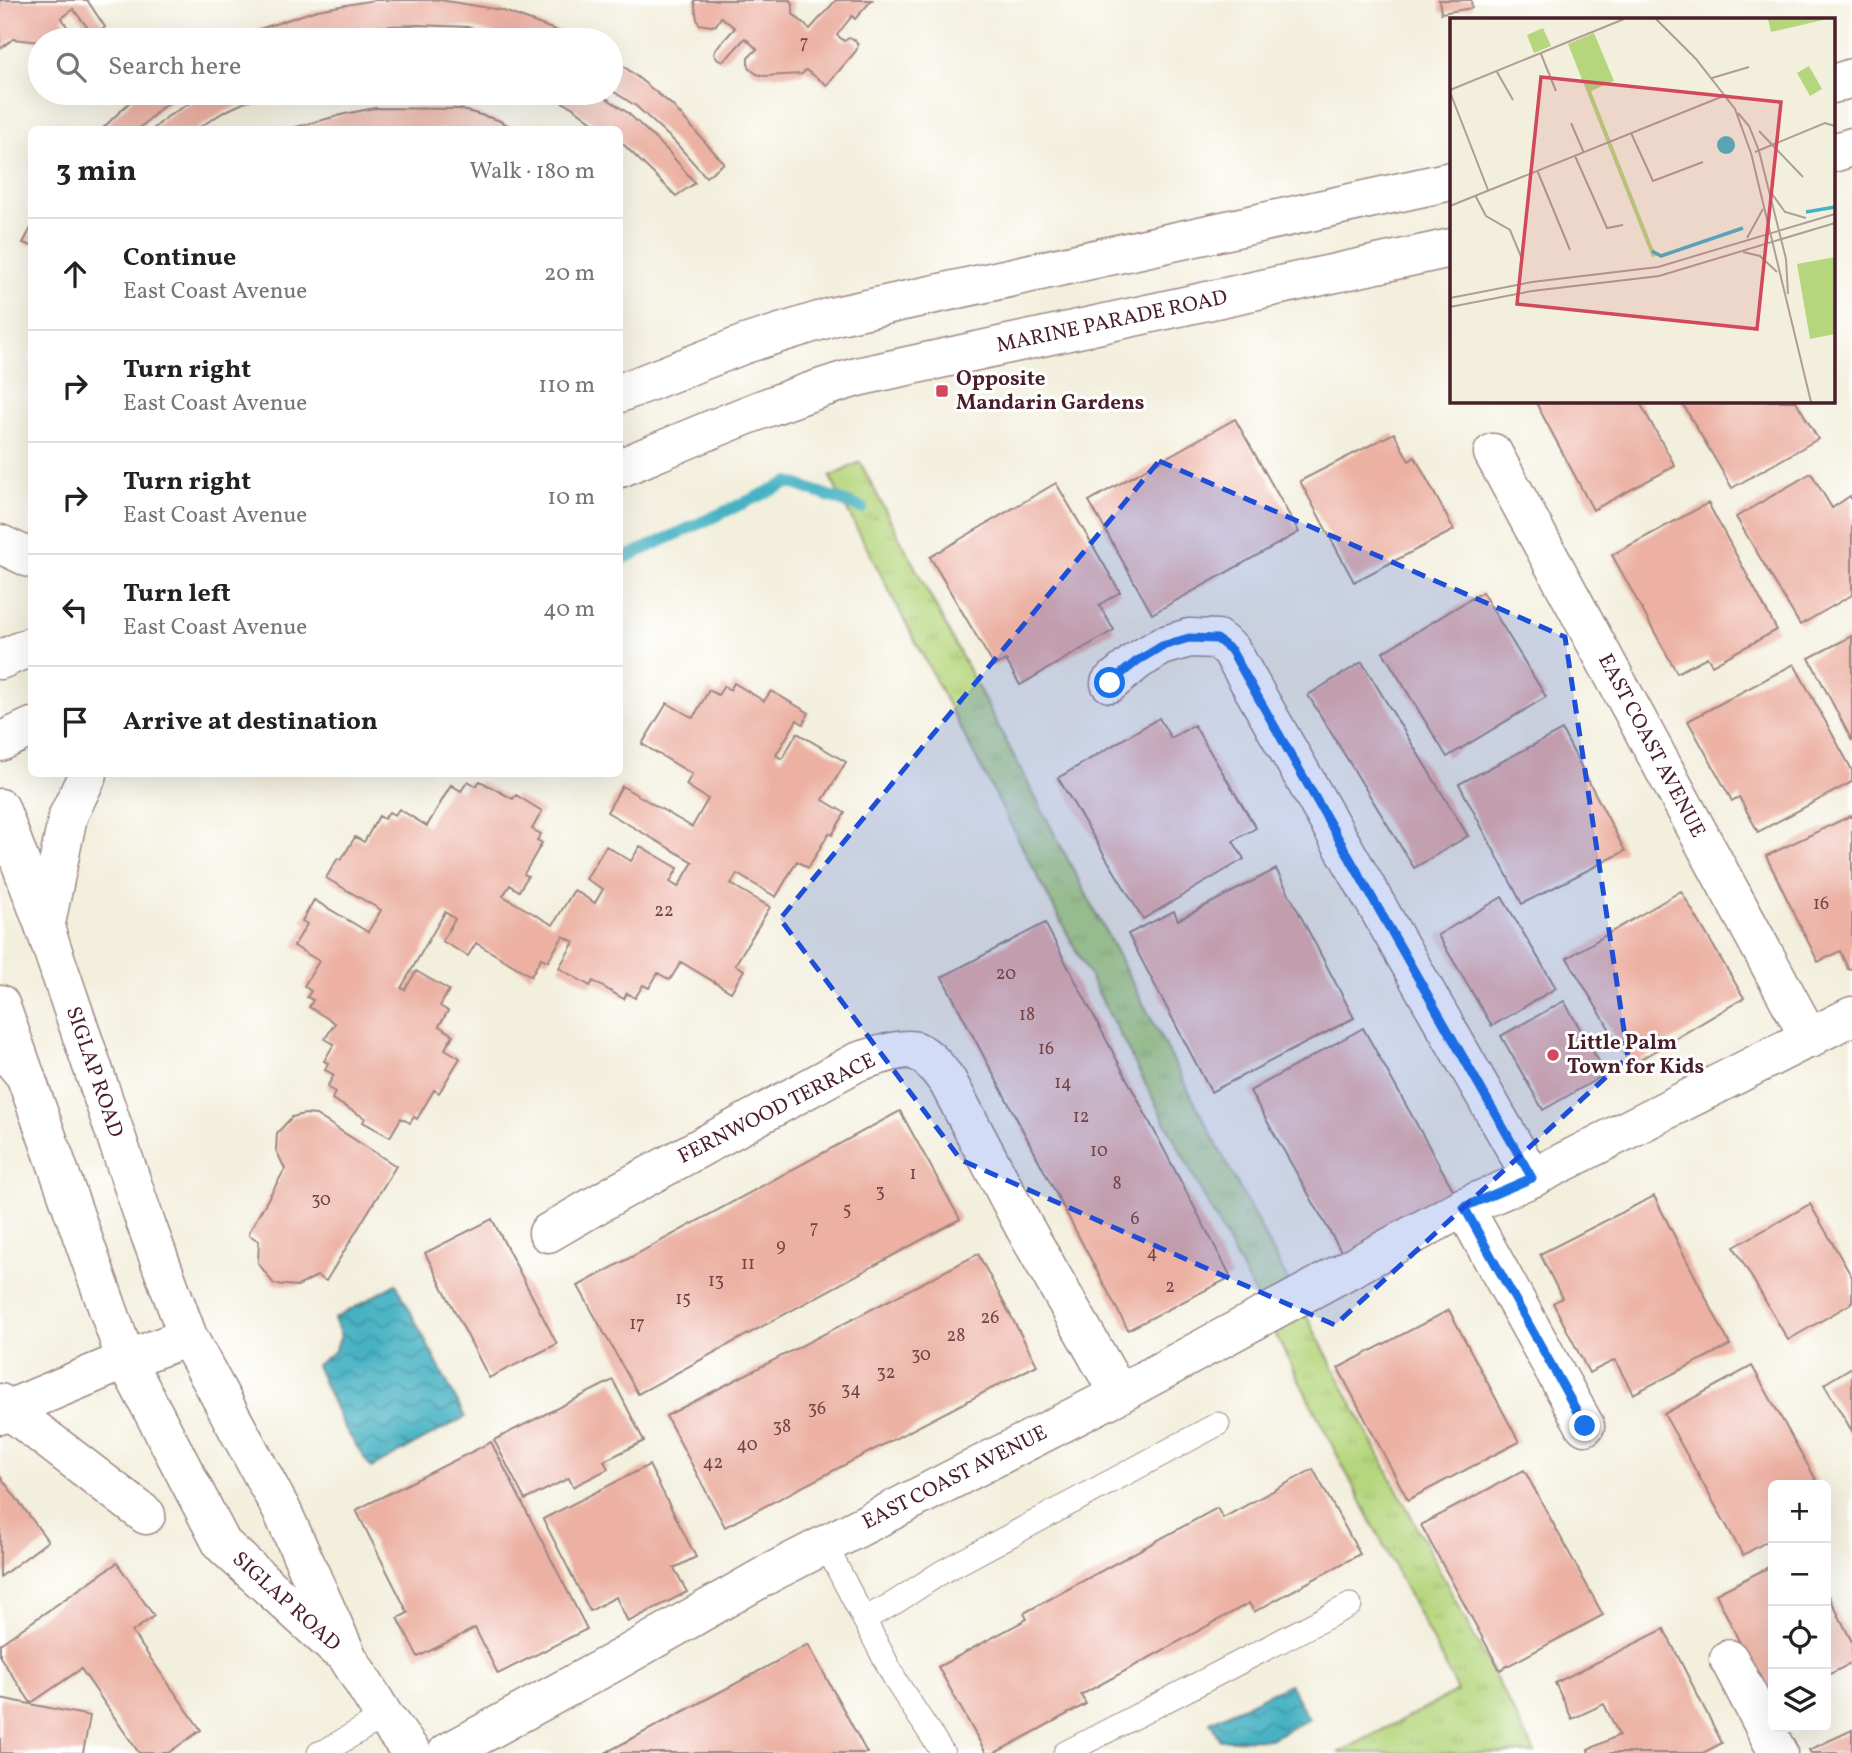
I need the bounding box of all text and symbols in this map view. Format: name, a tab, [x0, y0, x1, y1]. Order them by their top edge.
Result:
inset map	[1450, 18, 1834, 402]
search box	[28, 28, 623, 105]
house number: 7	[800, 31, 808, 56]
icon: search	[52, 48, 90, 86]
text: Search here	[108, 49, 241, 85]
text: 3 min	[56, 151, 137, 193]
text: Walk · 180 m	[470, 156, 595, 188]
text: Continue	[123, 240, 236, 276]
icon: ahead	[56, 255, 94, 293]
text: 20 m	[544, 258, 595, 290]
text: East Coast Avenue	[123, 276, 307, 308]
street label: MARINE PARADE ROAD	[994, 283, 1230, 361]
text: Turn right	[123, 352, 251, 388]
place label: Opposite Mandarin Gardens	[956, 365, 1144, 418]
icon: right	[56, 367, 94, 405]
text: 110 m	[538, 370, 595, 402]
marker: Opposite Mandarin Gardens	[934, 383, 950, 399]
text: East Coast Avenue	[123, 388, 307, 420]
text: Turn right	[123, 464, 251, 500]
icon: right	[56, 479, 94, 517]
text: 10 m	[547, 482, 595, 514]
text: East Coast Avenue	[123, 500, 307, 532]
text: Turn left	[123, 576, 231, 612]
icon: left	[56, 591, 94, 629]
text: 40 m	[543, 594, 595, 626]
text: East Coast Avenue	[123, 612, 307, 644]
street label: EAST COAST AVENUE	[1590, 649, 1712, 843]
route start	[1094, 667, 1125, 698]
icon: arrive	[56, 703, 94, 741]
text: Arrive at destination	[123, 704, 378, 740]
house number: 16	[1813, 892, 1829, 917]
house number: 22	[654, 899, 674, 924]
house number: 20	[996, 962, 1016, 987]
street label: SIGLAP ROAD	[58, 1003, 130, 1141]
house number: 18	[1019, 1003, 1035, 1028]
place label: Little Palm Town for Kids	[1567, 1029, 1704, 1082]
house number: 16	[1038, 1037, 1054, 1062]
street label: FERNWOOD TERRACE	[673, 1046, 881, 1172]
marker: Little Palm Town for Kids	[1545, 1047, 1561, 1063]
house number: 14	[1054, 1071, 1072, 1096]
house number: 12	[1073, 1105, 1089, 1130]
house number: 10	[1090, 1139, 1108, 1164]
house number: 1	[910, 1162, 916, 1187]
house number: 8	[1112, 1172, 1122, 1197]
house number: 3	[875, 1180, 885, 1205]
house number: 30	[311, 1188, 331, 1213]
house number: 5	[843, 1198, 851, 1223]
house number: 6	[1130, 1207, 1140, 1232]
house number: 7	[810, 1216, 818, 1241]
house number: 9	[776, 1234, 786, 1259]
house number: 4	[1147, 1241, 1157, 1266]
house number: 11	[741, 1252, 755, 1277]
house number: 13	[708, 1269, 724, 1294]
house number: 2	[1165, 1275, 1175, 1300]
house number: 15	[675, 1287, 691, 1312]
house number: 26	[981, 1306, 999, 1331]
house number: 17	[629, 1312, 645, 1337]
house number: 28	[947, 1324, 965, 1349]
house number: 30	[911, 1343, 931, 1368]
house number: 32	[877, 1361, 895, 1386]
house number: 34	[841, 1378, 861, 1403]
house number: 36	[808, 1397, 826, 1422]
route end	[1569, 1410, 1600, 1441]
house number: 38	[773, 1415, 791, 1440]
street label: EAST COAST AVENUE	[857, 1419, 1053, 1537]
house number: 40	[736, 1433, 758, 1458]
house number: 42	[703, 1451, 723, 1476]
map controls	[1768, 1480, 1831, 1732]
button: +	[1768, 1480, 1831, 1543]
button: −	[1768, 1543, 1831, 1606]
street label: SIGLAP ROAD	[225, 1545, 347, 1659]
button: locate	[1768, 1606, 1831, 1669]
button: layers	[1768, 1669, 1831, 1732]

